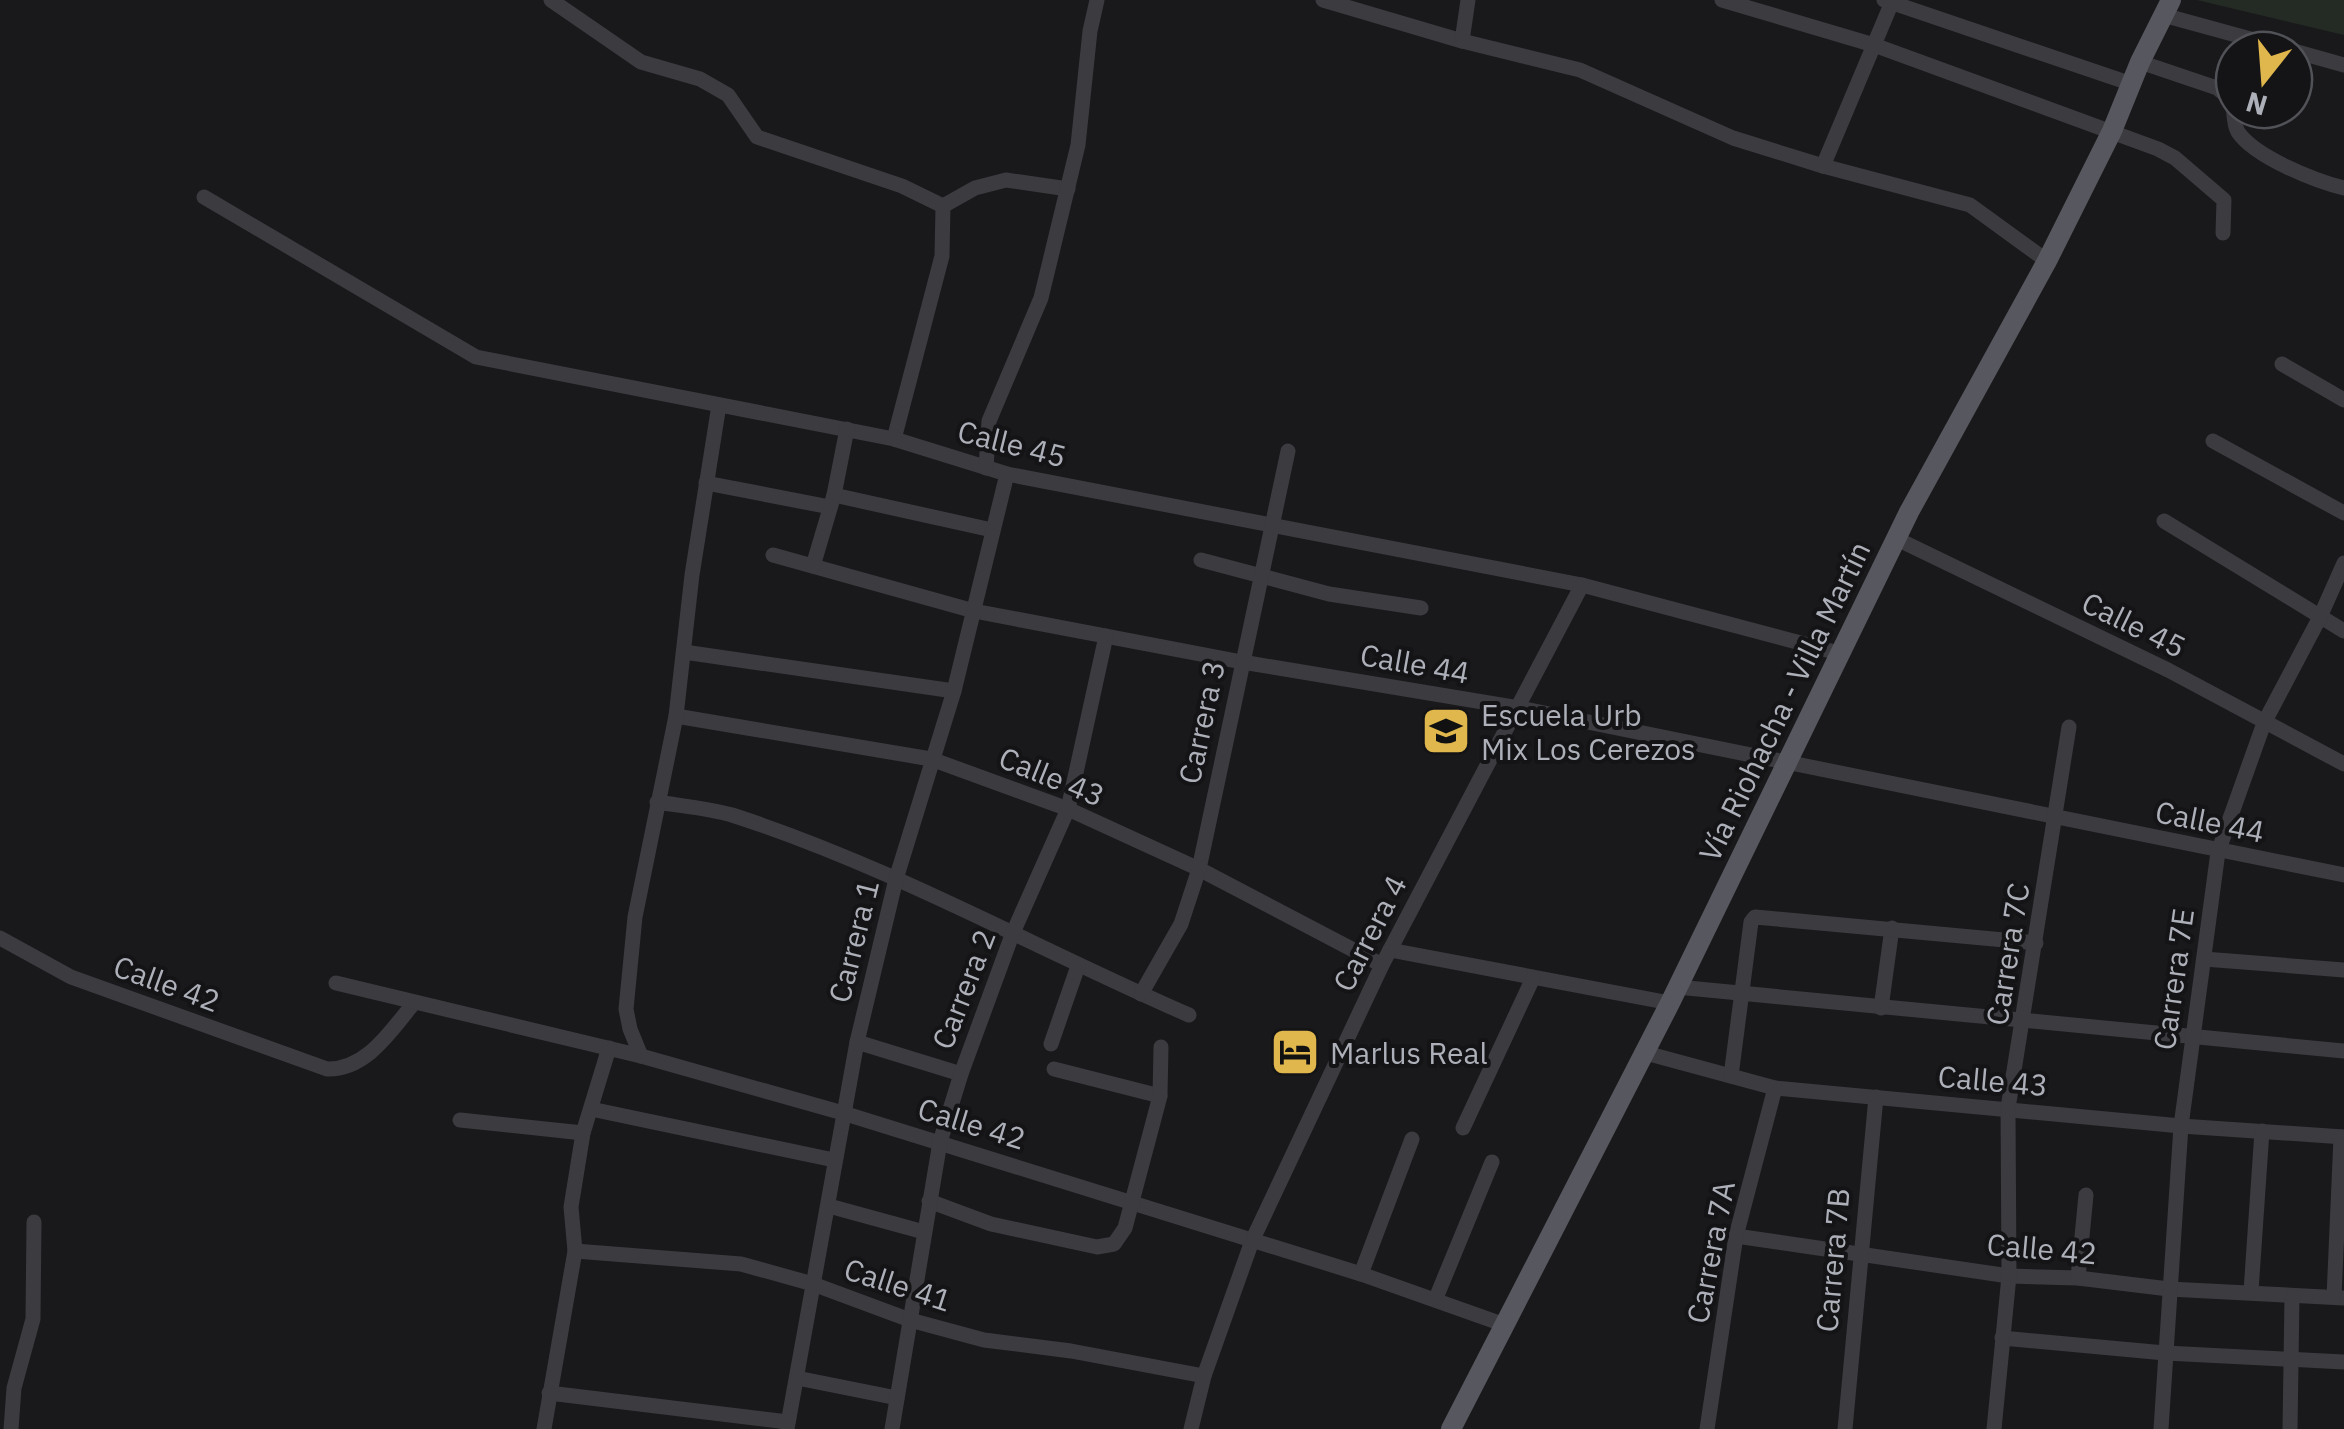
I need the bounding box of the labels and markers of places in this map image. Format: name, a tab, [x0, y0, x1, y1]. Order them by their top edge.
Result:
place label: Escuela Urb Mix Los Cerezos	[1481, 695, 1696, 768]
school or university icon: Escuela Urb Mix Los Cerezos	[1420, 705, 1472, 757]
hotel icon: Marlus Real	[1269, 1026, 1321, 1078]
place label: Marlus Real	[1330, 1033, 1488, 1072]

